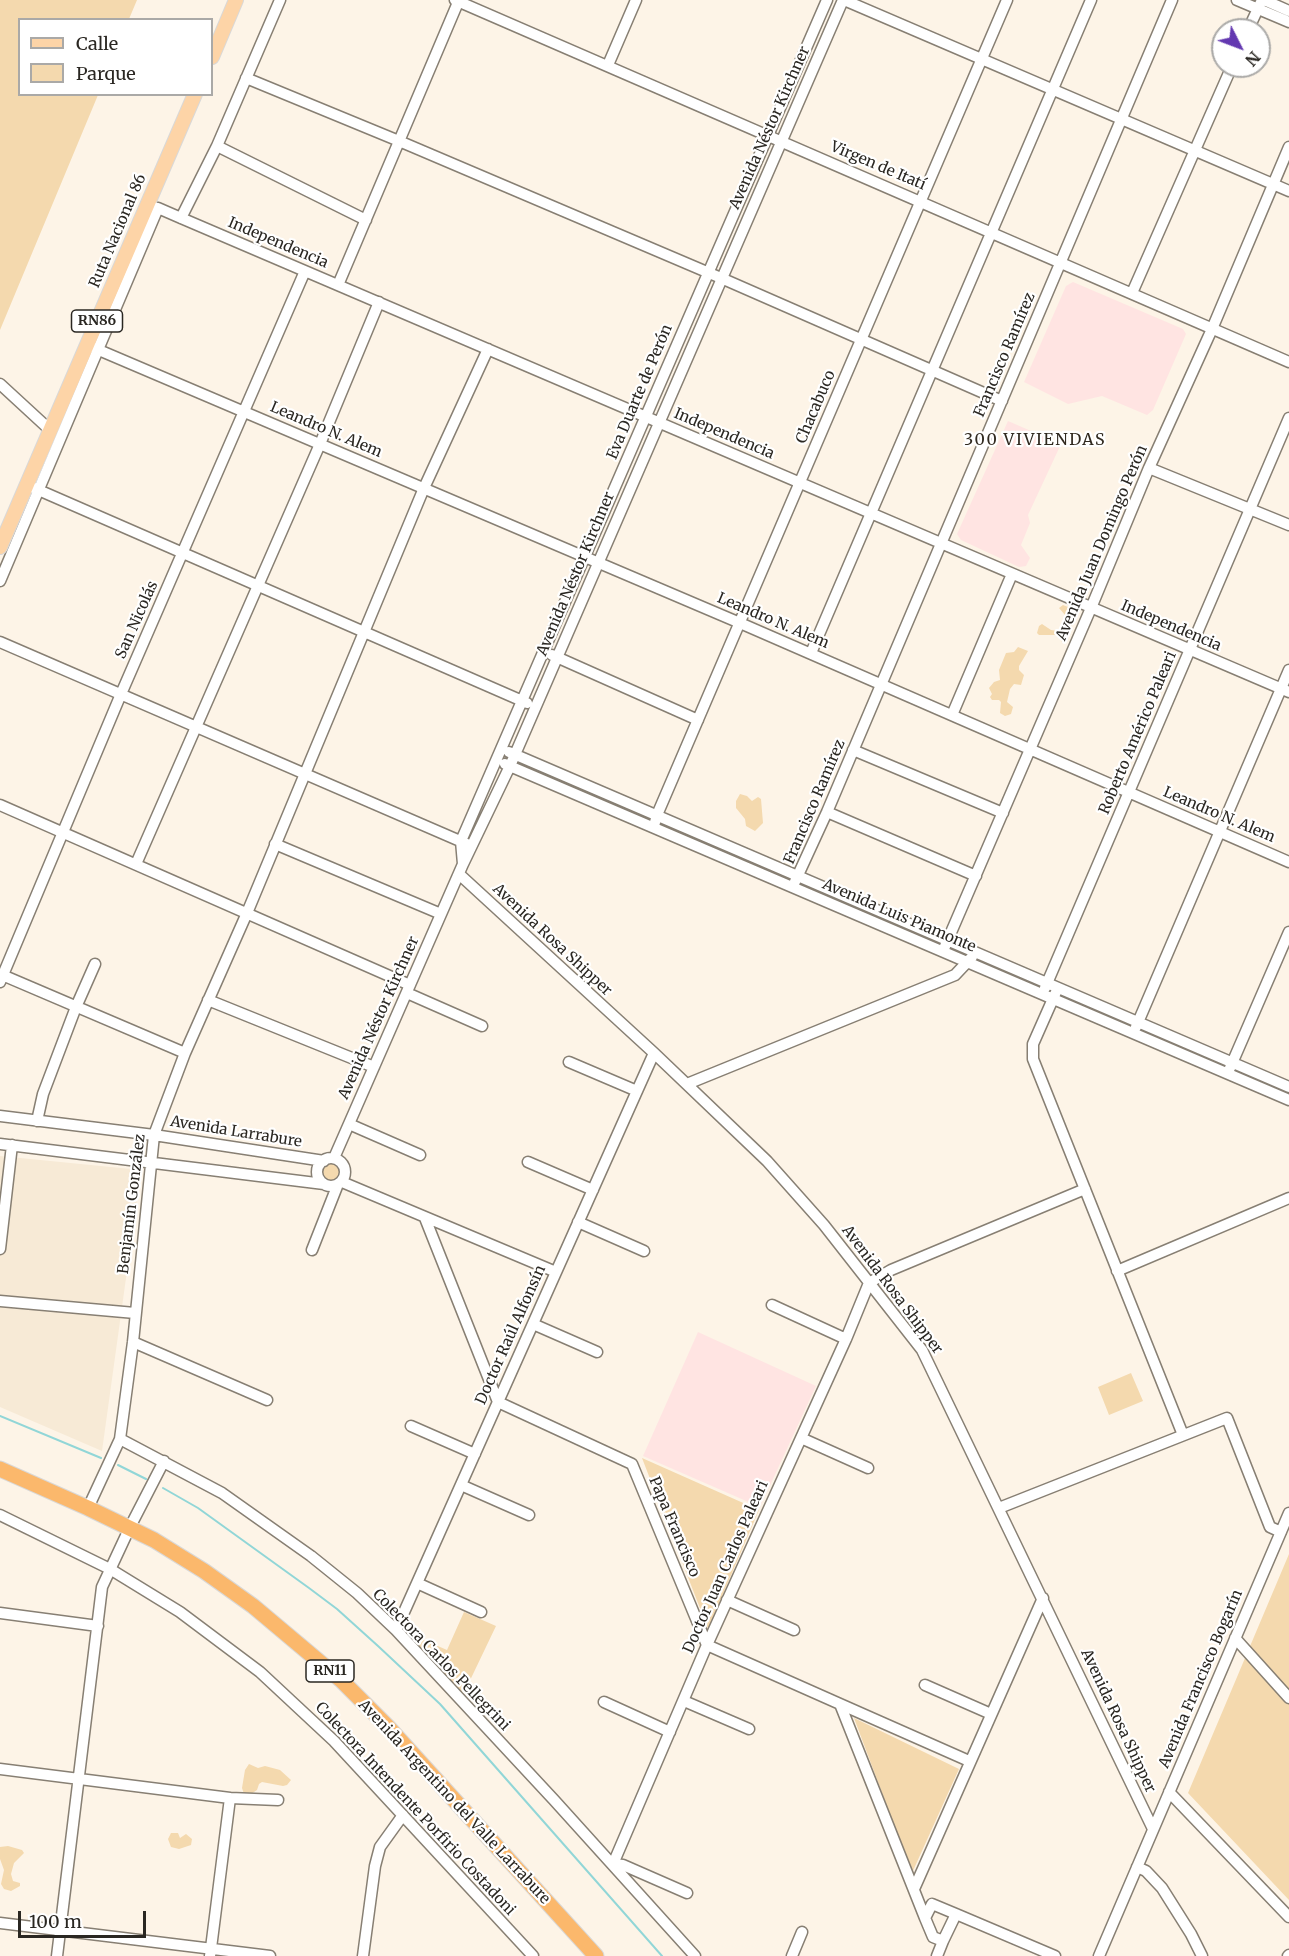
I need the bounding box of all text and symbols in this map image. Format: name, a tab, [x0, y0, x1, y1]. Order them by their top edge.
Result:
legend	[18, 18, 213, 96]
north arrow	[1211, 18, 1271, 78]
text: Calle	[76, 32, 118, 55]
street label: Avenida Néstor Kirchner	[726, 44, 814, 212]
text: N	[1241, 47, 1265, 70]
text: Parque	[76, 62, 136, 85]
street label: Virgen de Itatí	[828, 138, 928, 194]
street label: Ruta Nacional 86	[86, 171, 150, 291]
street label: Independencia	[225, 214, 331, 272]
street label: Francisco Ramírez	[971, 290, 1039, 420]
road number: RN86	[72, 310, 122, 332]
street label: Eva Duarte de Perón	[603, 322, 677, 462]
street label: Chacabuco	[793, 368, 839, 446]
street label: Leandro N. Alem	[267, 398, 385, 462]
street label: Independencia	[671, 405, 777, 463]
district label: 300 VIVIENDAS	[964, 430, 1106, 450]
street label: Avenida Juan Domingo Perón	[1053, 443, 1151, 643]
street label: Avenida Néstor Kirchner	[533, 489, 619, 659]
street label: San Nicolás	[112, 578, 162, 662]
street label: Leandro N. Alem	[714, 589, 832, 653]
street label: Independencia	[1118, 597, 1224, 655]
street label: Roberto Américo Paleari	[1095, 649, 1181, 817]
street label: Francisco Ramírez	[781, 737, 849, 867]
street label: Leandro N. Alem	[1160, 783, 1278, 847]
street label: Avenida Luis Piamonte	[820, 876, 978, 956]
street label: Avenida Rosa Shipper	[489, 880, 615, 1000]
street label: Avenida Néstor Kirchner	[335, 934, 423, 1102]
street label: Avenida Larrabure	[169, 1113, 303, 1151]
street label: Benjamín González	[114, 1133, 150, 1275]
street label: Avenida Rosa Shipper	[838, 1222, 946, 1358]
street label: Doctor Raúl Alfonsín	[472, 1263, 550, 1407]
street label: Papa Francisco	[645, 1474, 703, 1580]
street label: Doctor Juan Carlos Paleari	[680, 1478, 772, 1656]
street label: Colectora Carlos Pellegrini	[369, 1586, 513, 1734]
street label: Avenida Francisco Bogarín	[1155, 1587, 1247, 1771]
street label: Avenida Rosa Shipper	[1077, 1646, 1159, 1796]
road number: RN11	[306, 1660, 354, 1682]
street label: Avenida Argentino del Valle Larrabure	[354, 1696, 554, 1908]
street label: Colectora Intendente Porfirio Costadoni	[311, 1699, 519, 1919]
scale bar	[21, 1899, 148, 1937]
text: 100 m	[29, 1910, 82, 1933]

